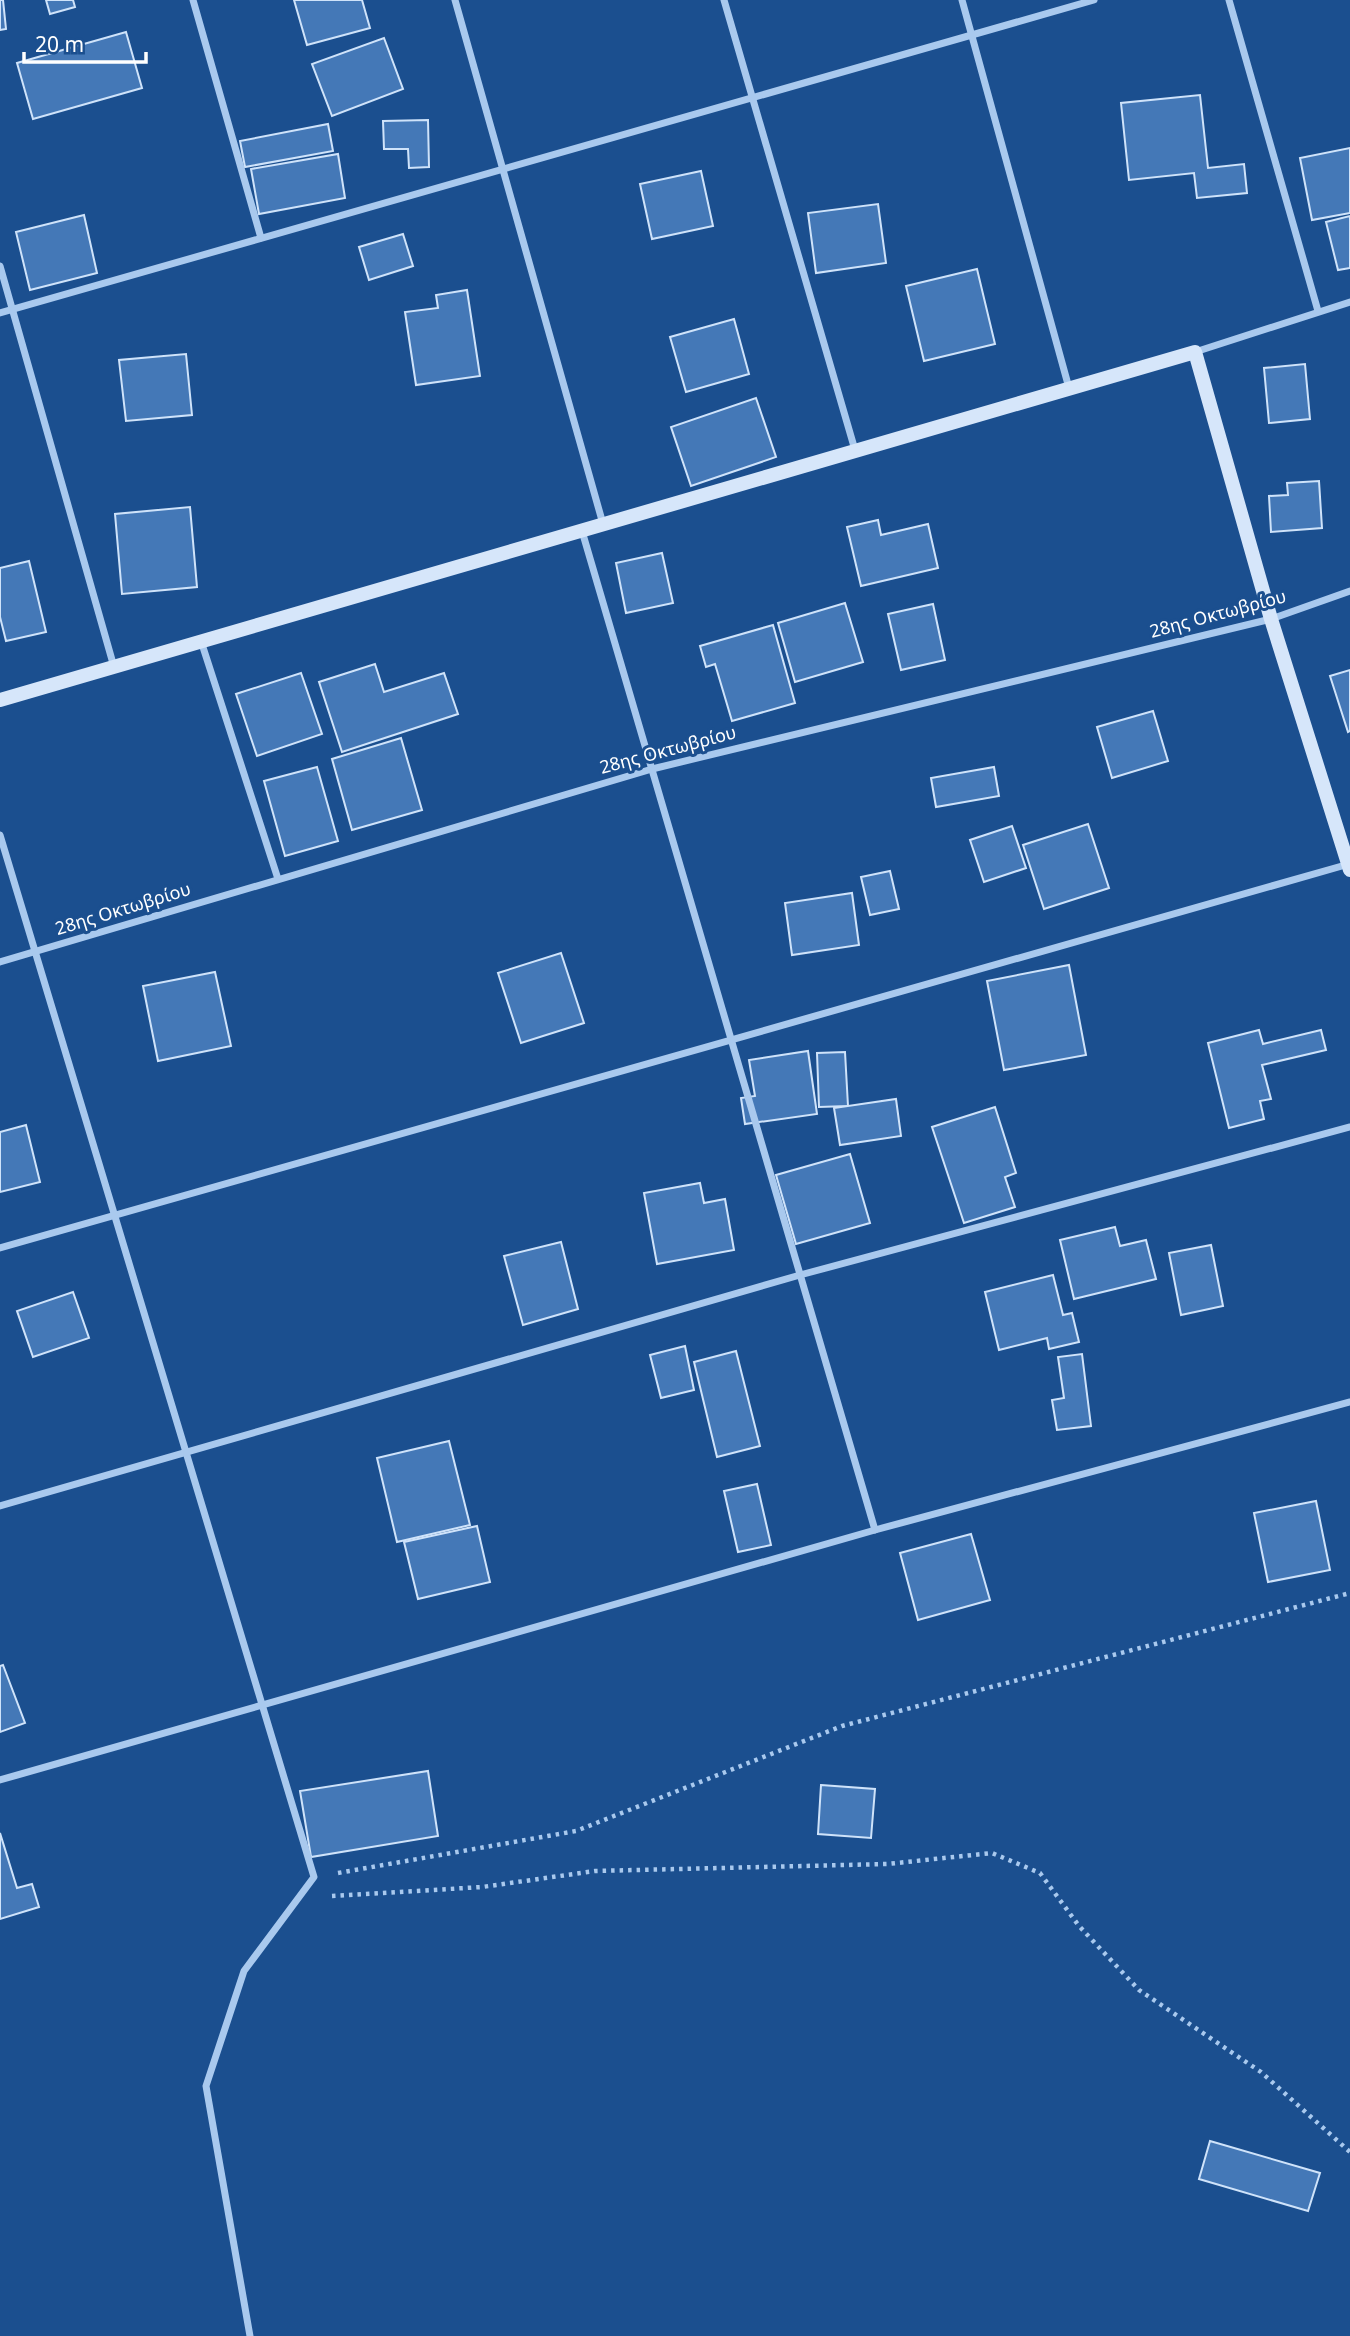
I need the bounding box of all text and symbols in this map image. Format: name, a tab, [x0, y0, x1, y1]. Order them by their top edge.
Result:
scale bar	[24, 21, 147, 65]
text: 20 m	[35, 30, 84, 58]
street label: 28ης Οκτωβρίου	[1147, 583, 1289, 643]
street label: 28ης Οκτωβρίου	[597, 719, 739, 779]
street label: 28ης Οκτωβρίου	[52, 876, 193, 940]

